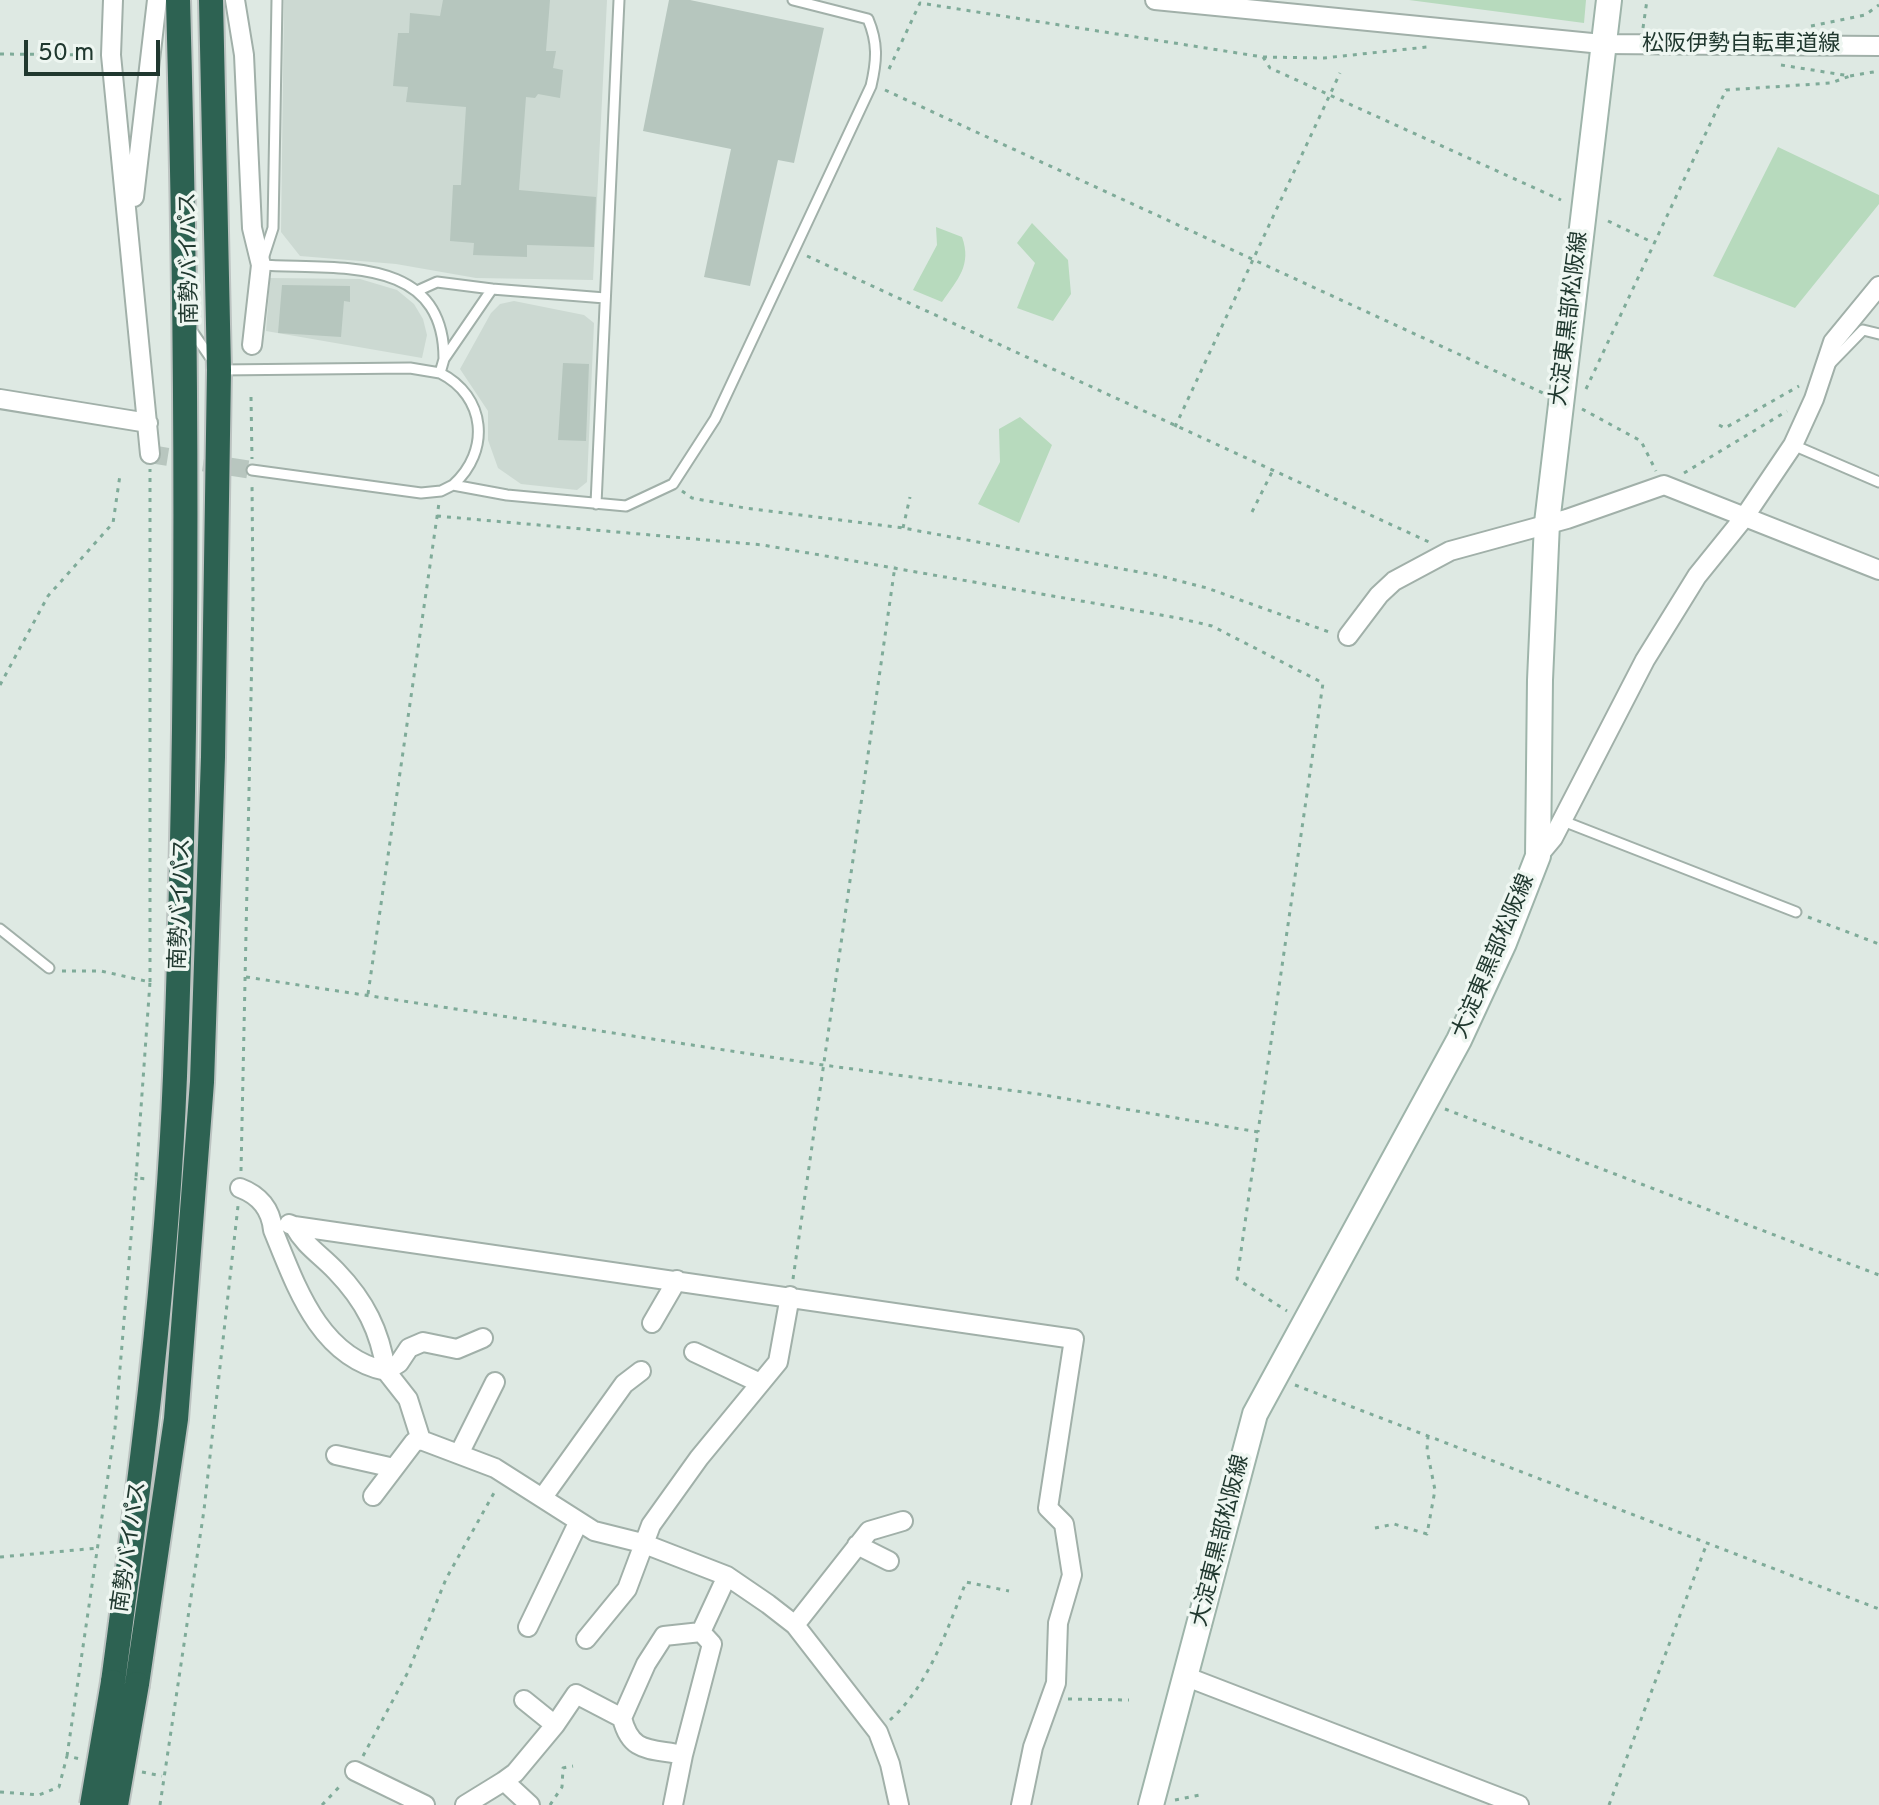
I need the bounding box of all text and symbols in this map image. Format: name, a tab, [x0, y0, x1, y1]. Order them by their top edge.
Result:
scale bar	[28, 24, 164, 74]
street label: 松阪伊勢自転車道線	[1642, 33, 1840, 59]
text: 50 m	[38, 39, 94, 69]
street label: 南勢バイパス	[177, 192, 205, 324]
street label: 大淀東黒部松阪線	[1547, 230, 1595, 408]
street label: 南勢バイパス	[167, 838, 197, 970]
street label: 大淀東黒部松阪線	[1448, 871, 1542, 1043]
street label: 大淀東黒部松阪線	[1188, 1452, 1256, 1630]
street label: 南勢バイパス	[109, 1480, 153, 1614]

